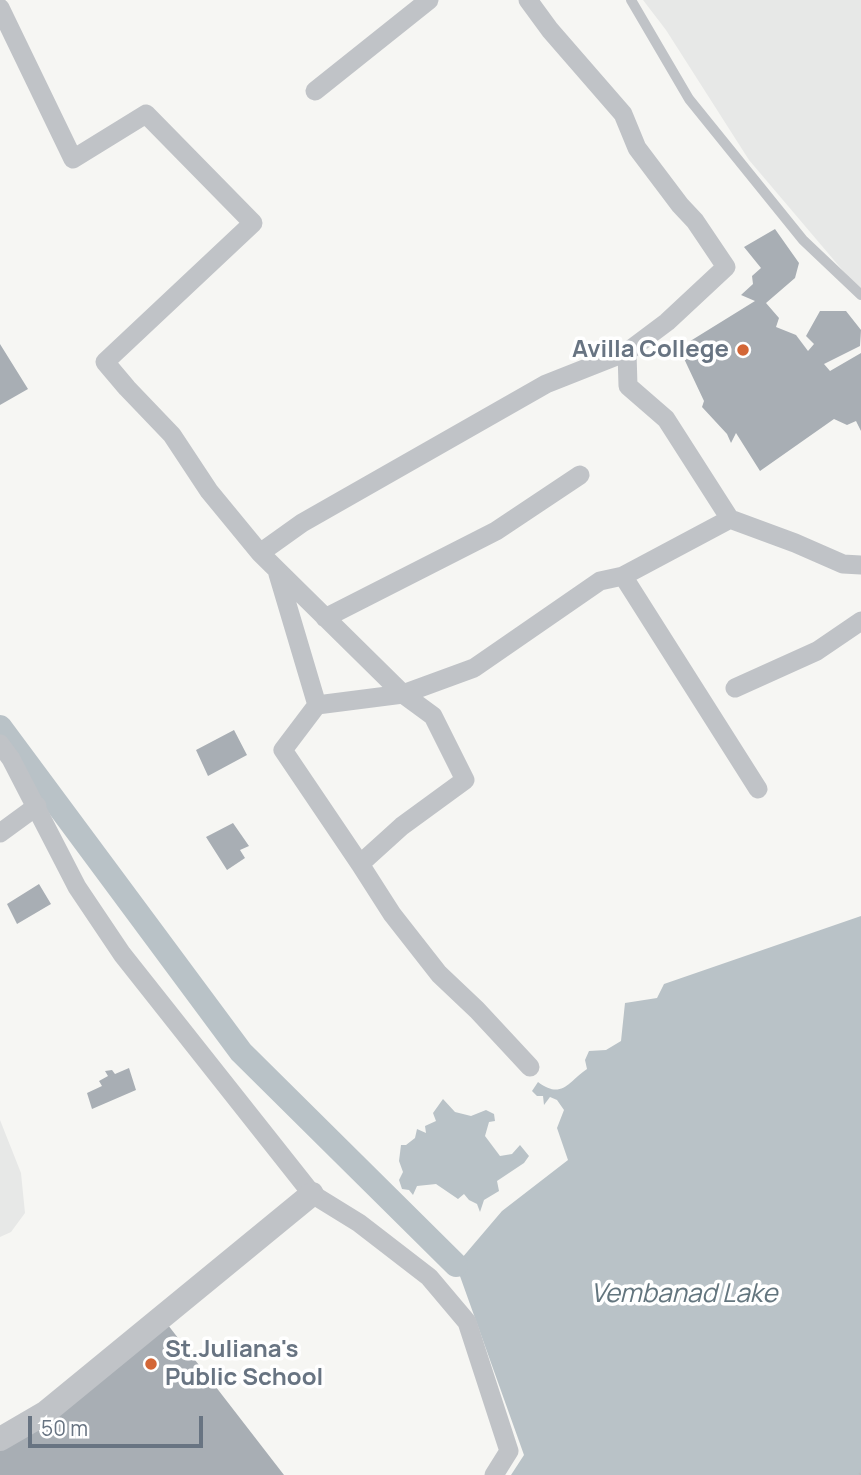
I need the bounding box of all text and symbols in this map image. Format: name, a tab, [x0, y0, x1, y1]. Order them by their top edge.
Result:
place label: Avilla College	[572, 336, 729, 364]
marker: Avilla College	[735, 342, 751, 358]
water label: Vembanad Lake	[591, 1279, 777, 1311]
place label: St.Juliana's Public School	[165, 1336, 323, 1392]
marker: St.Juliana's Public School	[143, 1356, 159, 1372]
scale bar	[32, 1402, 206, 1446]
text: 50 m	[41, 1414, 88, 1442]

